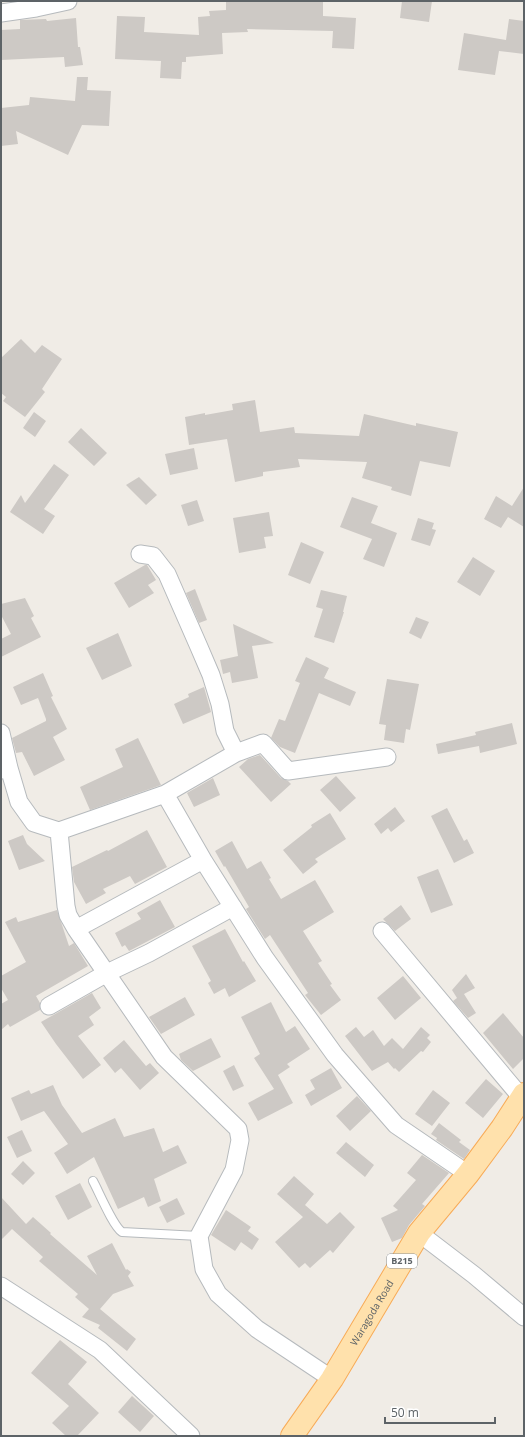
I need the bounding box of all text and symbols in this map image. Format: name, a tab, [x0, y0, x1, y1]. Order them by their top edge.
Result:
road number: B215	[387, 1254, 417, 1268]
street label: Waragoda Road	[347, 1277, 397, 1348]
scale bar	[385, 1399, 495, 1425]
text: 50 m	[391, 1404, 419, 1421]

